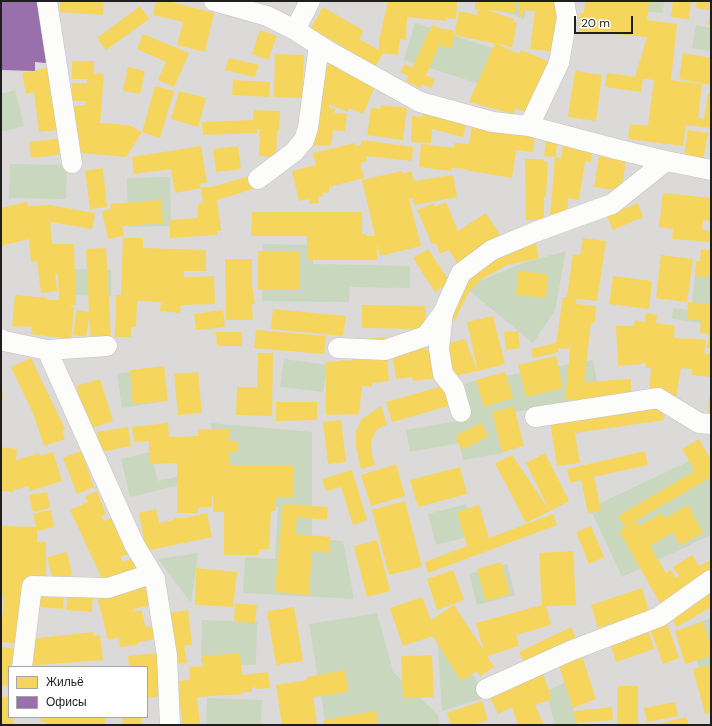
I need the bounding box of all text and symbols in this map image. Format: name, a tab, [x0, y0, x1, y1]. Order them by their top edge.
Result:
scale bar	[576, 8, 635, 34]
text: 20 m	[581, 15, 610, 31]
legend	[8, 666, 148, 718]
text: Жильё	[46, 674, 84, 690]
text: Офисы	[46, 694, 87, 710]

